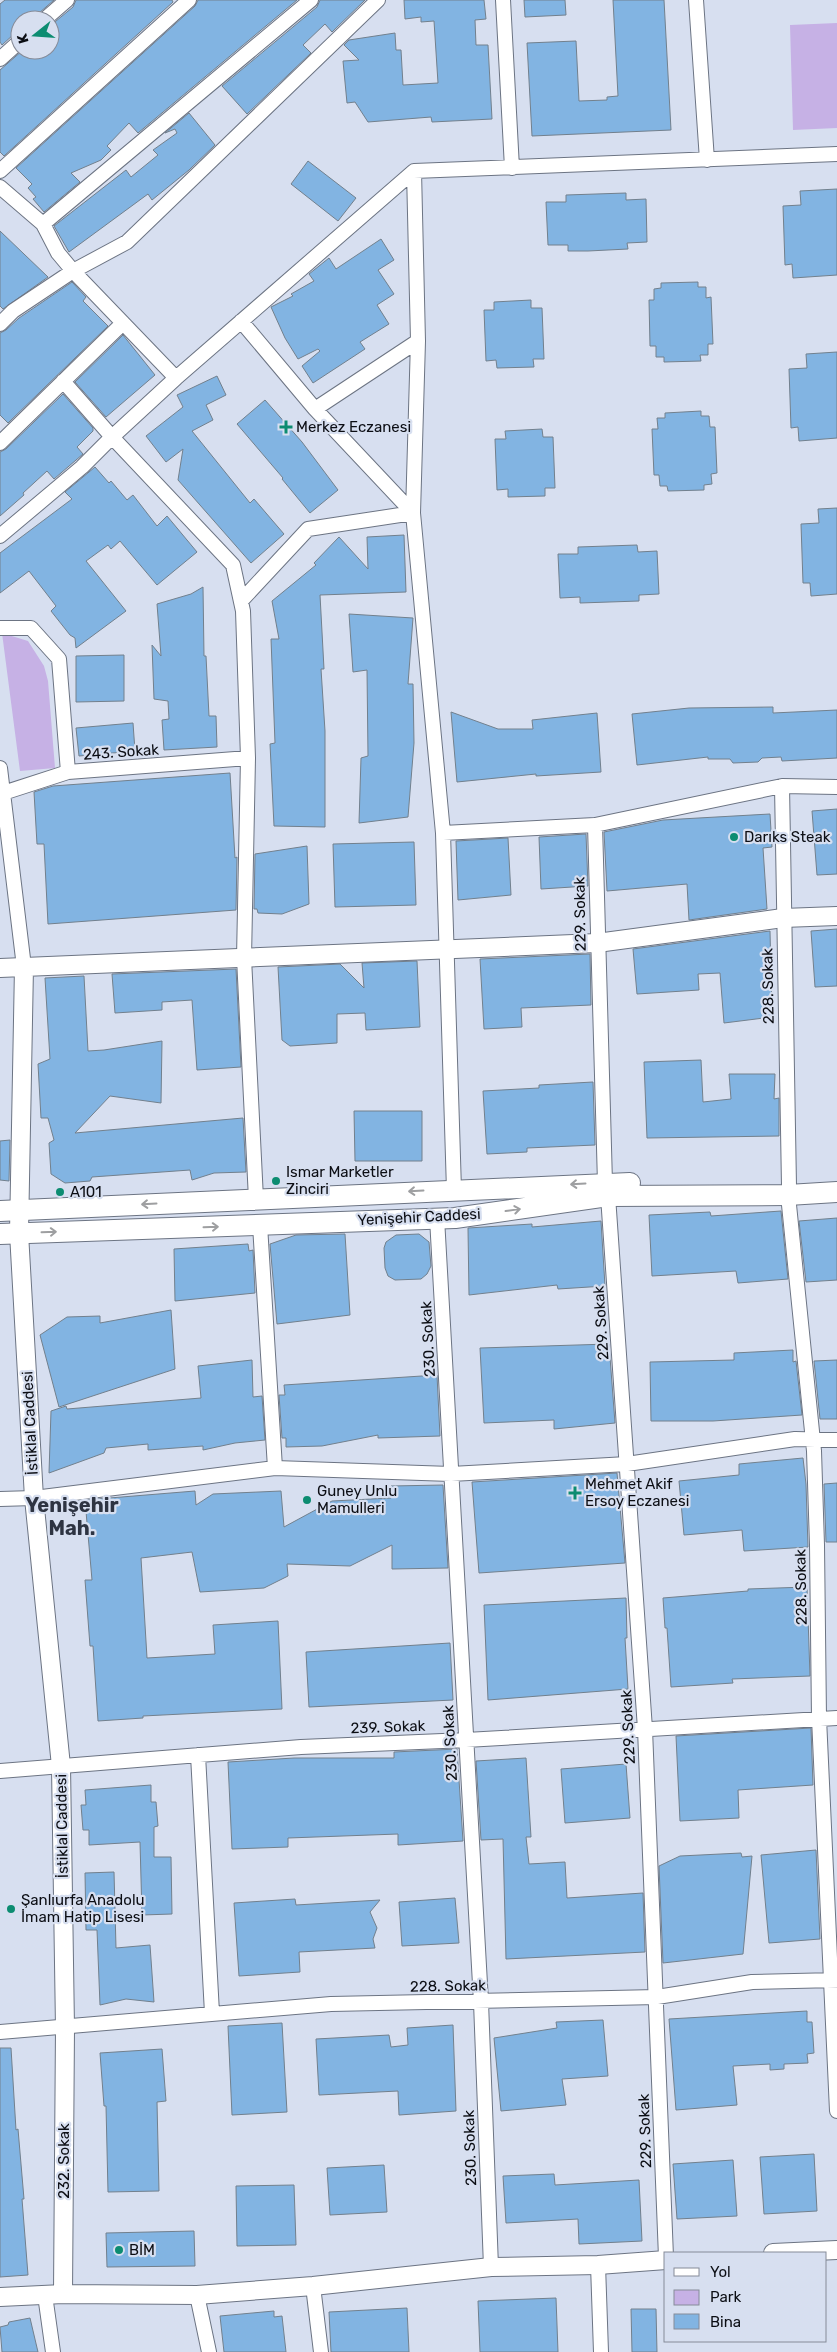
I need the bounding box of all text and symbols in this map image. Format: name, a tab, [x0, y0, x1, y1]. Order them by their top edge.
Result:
north arrow	[10, 10, 60, 60]
text: K	[13, 31, 33, 46]
place label: Merkez Eczanesi	[296, 418, 411, 436]
marker: Merkez Eczanesi	[280, 421, 292, 433]
street label: 243. Sokak	[82, 740, 160, 764]
place label: Darıks Steak	[744, 828, 831, 846]
marker: Darıks Steak	[728, 831, 740, 843]
street label: 229. Sokak	[570, 876, 590, 951]
street label: 228. Sokak	[758, 948, 778, 1024]
place label: Ismar Marketler Zinciri	[286, 1163, 394, 1198]
marker: Ismar Marketler Zinciri	[270, 1175, 282, 1187]
one-way arrow	[571, 1179, 587, 1189]
place label: A101	[70, 1183, 102, 1201]
marker: A101	[54, 1186, 66, 1198]
one-way arrow	[408, 1187, 424, 1196]
one-way arrow	[141, 1200, 157, 1209]
one-way arrow	[505, 1204, 521, 1214]
street label: Yenişehir Caddesi	[357, 1205, 481, 1229]
one-way arrow	[203, 1222, 219, 1231]
one-way arrow	[40, 1228, 56, 1237]
street label: 229. Sokak	[589, 1285, 613, 1361]
street label: 230. Sokak	[417, 1300, 439, 1377]
street label: İstiklal Caddesi	[18, 1371, 42, 1475]
place label: Mehmet Akif Ersoy Eczanesi	[585, 1475, 689, 1510]
place label: Guney Unlu Mamulleri	[317, 1482, 397, 1517]
marker: Mehmet Akif Ersoy Eczanesi	[569, 1487, 581, 1499]
district label: Yenişehir Mah.	[25, 1493, 119, 1540]
marker: Guney Unlu Mamulleri	[301, 1494, 313, 1506]
street label: 228. Sokak	[791, 1549, 811, 1625]
street label: 229. Sokak	[617, 1689, 639, 1765]
street label: 230. Sokak	[439, 1704, 461, 1781]
street label: 239. Sokak	[350, 1717, 426, 1737]
street label: İstiklal Caddesi	[52, 1774, 72, 1878]
place label: Şanlıurfa Anadolu İmam Hatip Lisesi	[21, 1891, 145, 1926]
marker: Şanlıurfa Anadolu İmam Hatip Lisesi	[5, 1903, 17, 1915]
street label: 228. Sokak	[410, 1976, 486, 1996]
street label: 229. Sokak	[635, 2093, 655, 2169]
street label: 230. Sokak	[460, 2109, 480, 2186]
street label: 232. Sokak	[55, 2123, 73, 2199]
place label: BİM	[129, 2241, 155, 2259]
marker: BİM	[113, 2244, 125, 2256]
legend	[664, 2252, 827, 2342]
text: Yol	[710, 2263, 731, 2281]
text: Park	[710, 2288, 741, 2306]
text: Bina	[710, 2313, 741, 2331]

